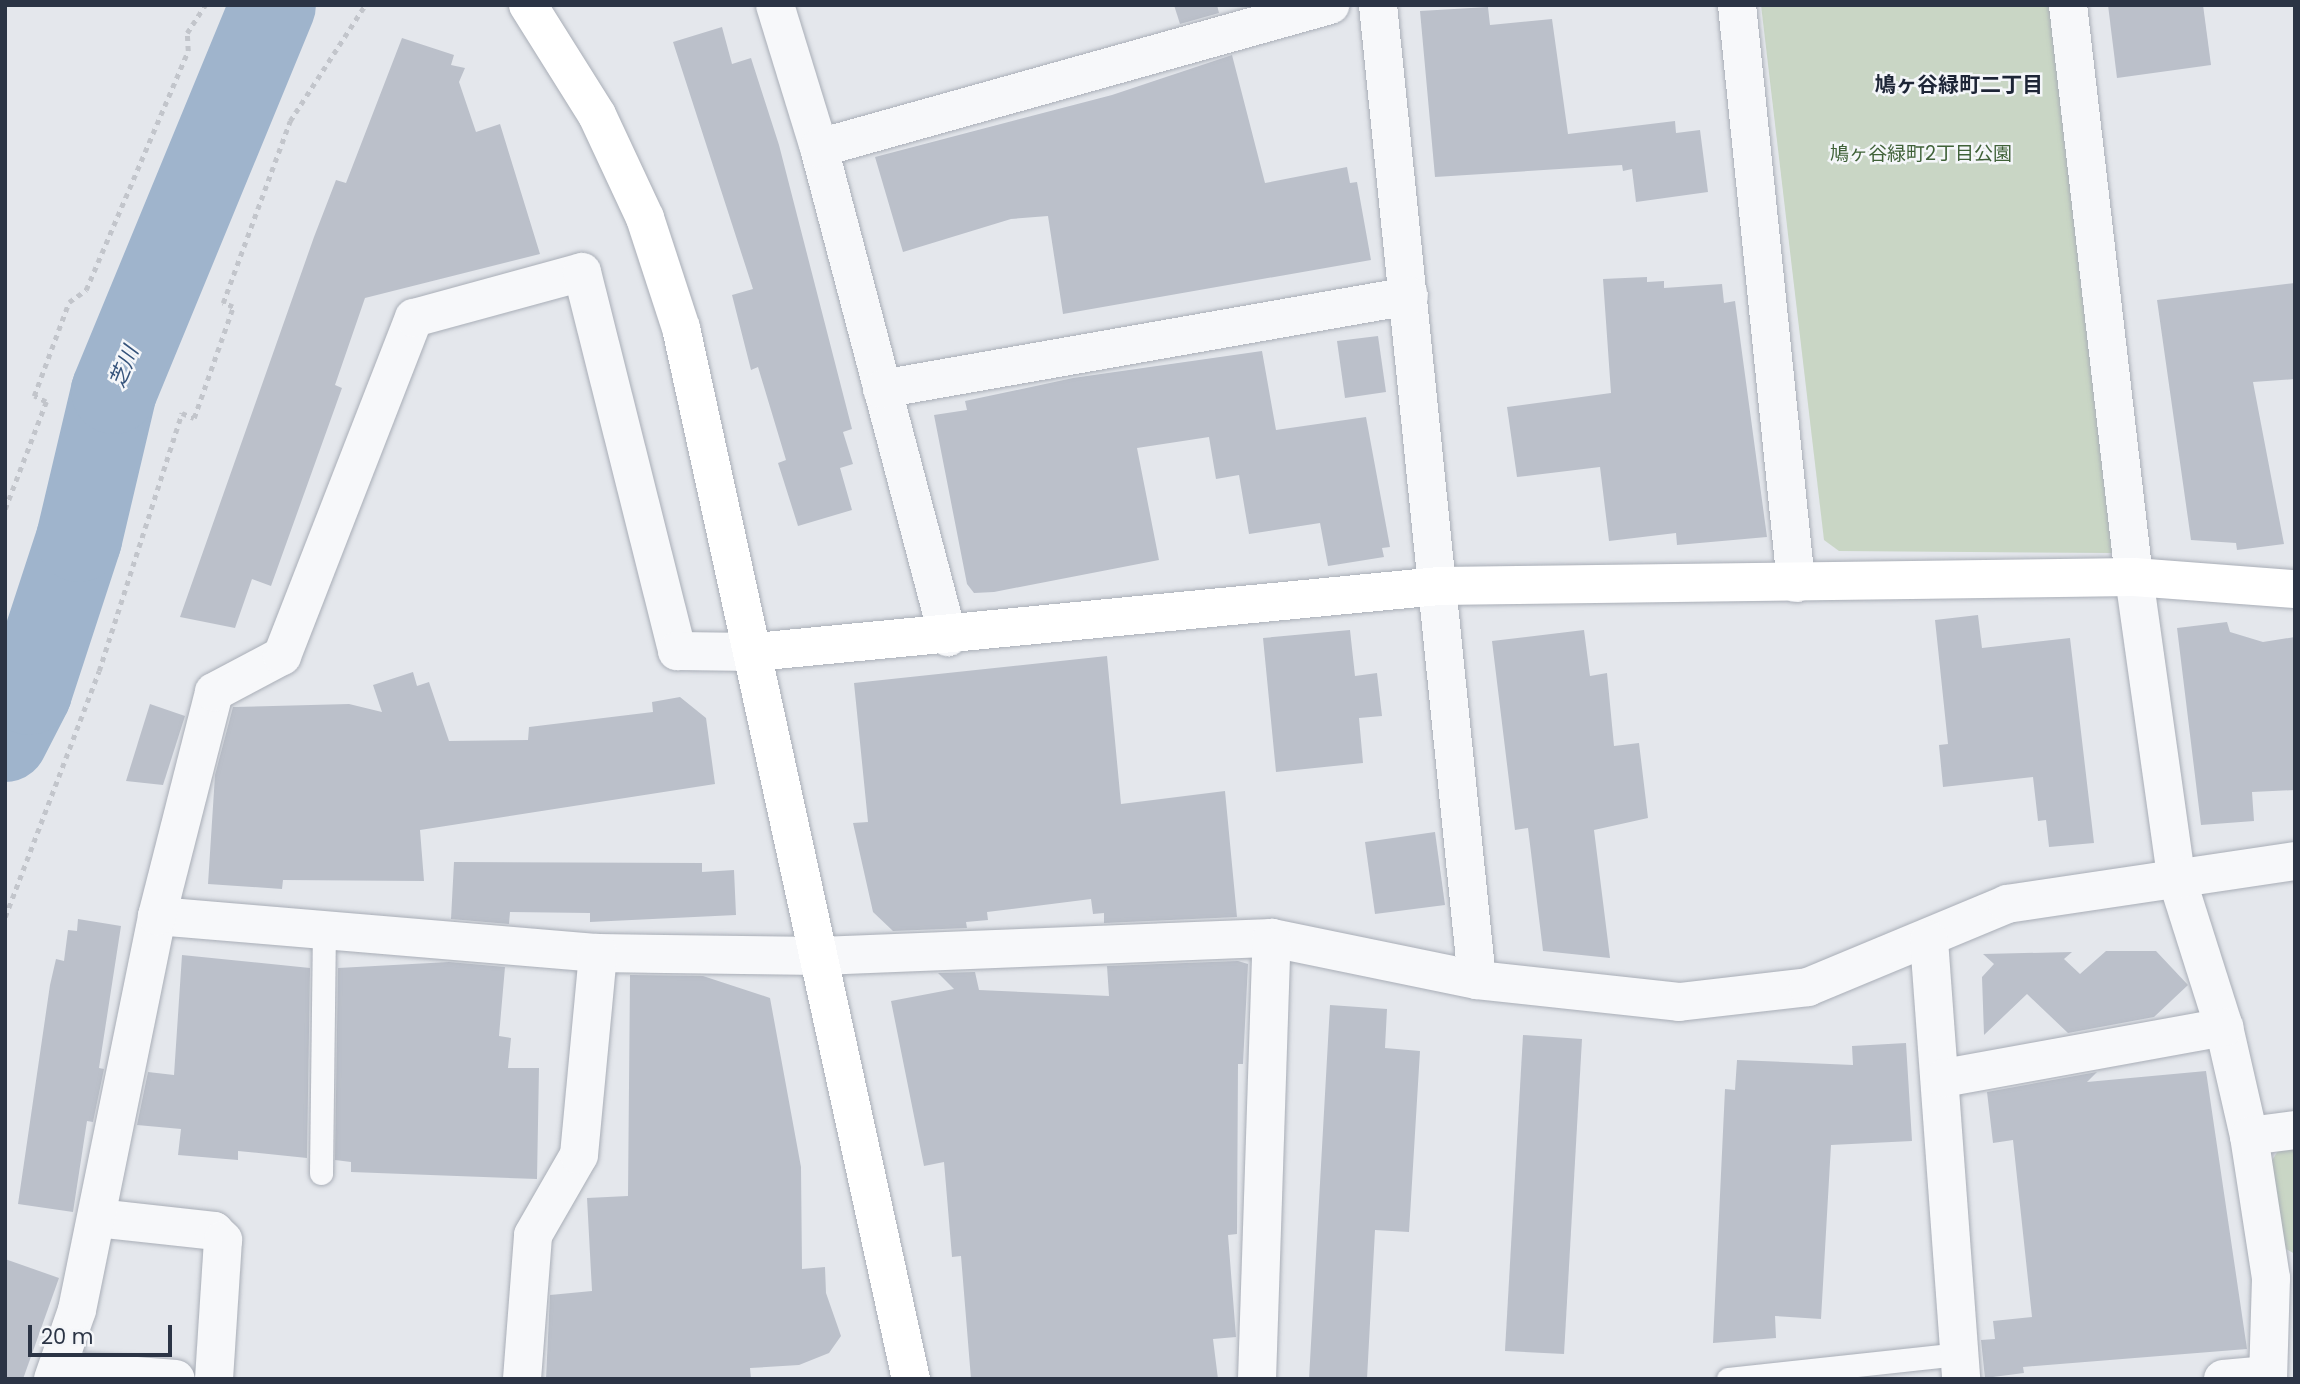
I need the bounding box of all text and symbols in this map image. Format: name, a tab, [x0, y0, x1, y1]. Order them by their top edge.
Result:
district label: 鳩ヶ谷緑町二丁目	[1875, 72, 2043, 98]
park label: 鳩ヶ谷緑町2丁目公園	[1830, 143, 2012, 165]
water label: 芝川	[104, 343, 144, 391]
scale bar	[32, 1310, 175, 1354]
text: 20 m	[41, 1322, 94, 1351]

